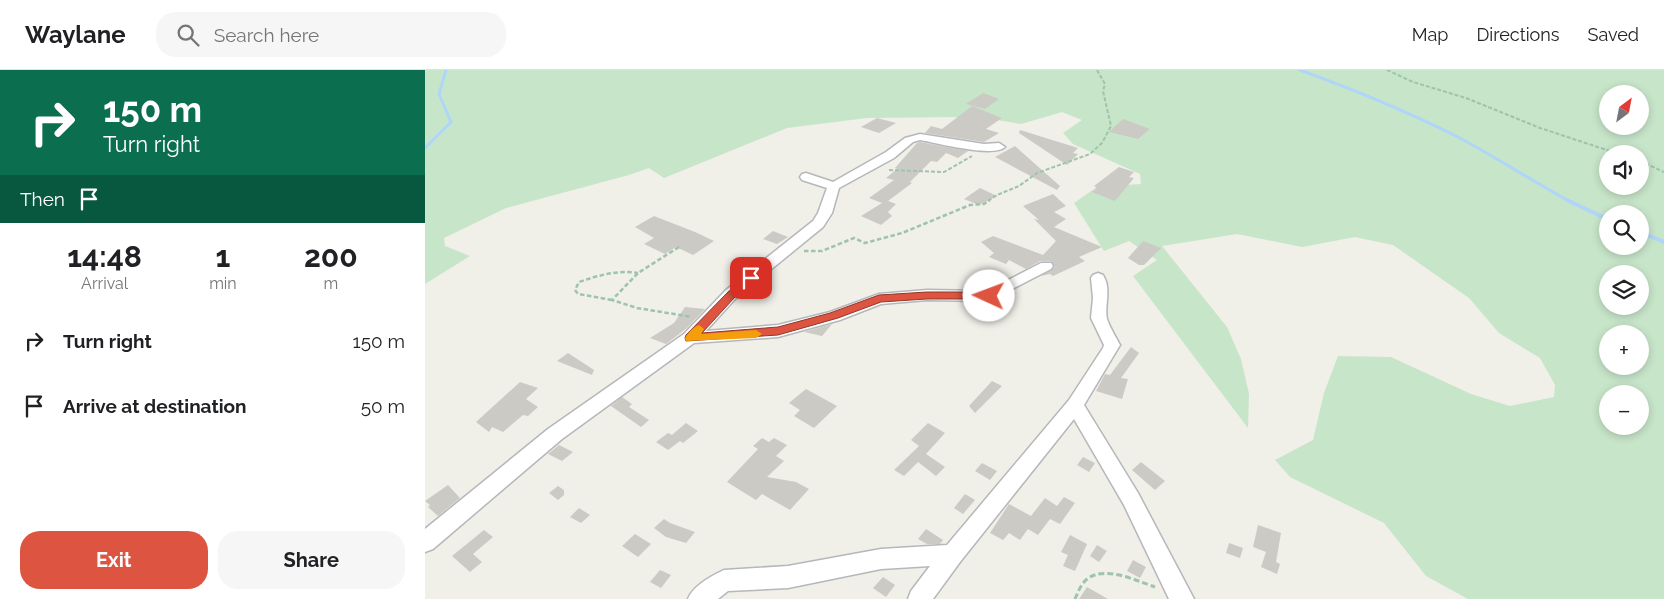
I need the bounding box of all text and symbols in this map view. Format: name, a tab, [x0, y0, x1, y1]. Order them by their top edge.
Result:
search box	[156, 12, 506, 57]
text: Waylane	[25, 20, 126, 49]
icon: search	[174, 21, 202, 49]
text: Search here	[214, 24, 319, 46]
text: Map	[1412, 24, 1448, 45]
text: Directions	[1476, 24, 1560, 45]
text: Saved	[1588, 24, 1639, 45]
north arrow	[1599, 85, 1649, 135]
map controls	[1599, 85, 1649, 435]
text: 150 m	[103, 89, 202, 130]
icon: right	[20, 90, 85, 155]
text: Turn right	[103, 131, 200, 157]
button: sound	[1599, 145, 1649, 195]
icon: arrive	[75, 185, 103, 213]
text: Then	[20, 188, 65, 210]
button: search	[1599, 205, 1649, 255]
text: 14:48	[67, 239, 142, 274]
text: 1	[216, 239, 230, 274]
text: 200	[304, 239, 358, 274]
pin	[730, 257, 772, 299]
icon: arrive	[737, 264, 765, 292]
button: layers	[1599, 265, 1649, 315]
position arrow	[962, 269, 1014, 321]
text: Arrival	[81, 274, 128, 293]
text: min	[209, 274, 237, 293]
text: m	[323, 274, 338, 293]
button: +	[1599, 325, 1649, 375]
icon: right	[20, 327, 48, 355]
text: Turn right	[63, 330, 152, 352]
text: 150 m	[353, 330, 405, 352]
button: −	[1599, 385, 1649, 435]
icon: arrive	[20, 392, 48, 420]
text: Arrive at destination	[63, 395, 247, 417]
text: 50 m	[361, 395, 405, 417]
button: Exit	[20, 531, 208, 589]
button: Share	[218, 531, 405, 589]

